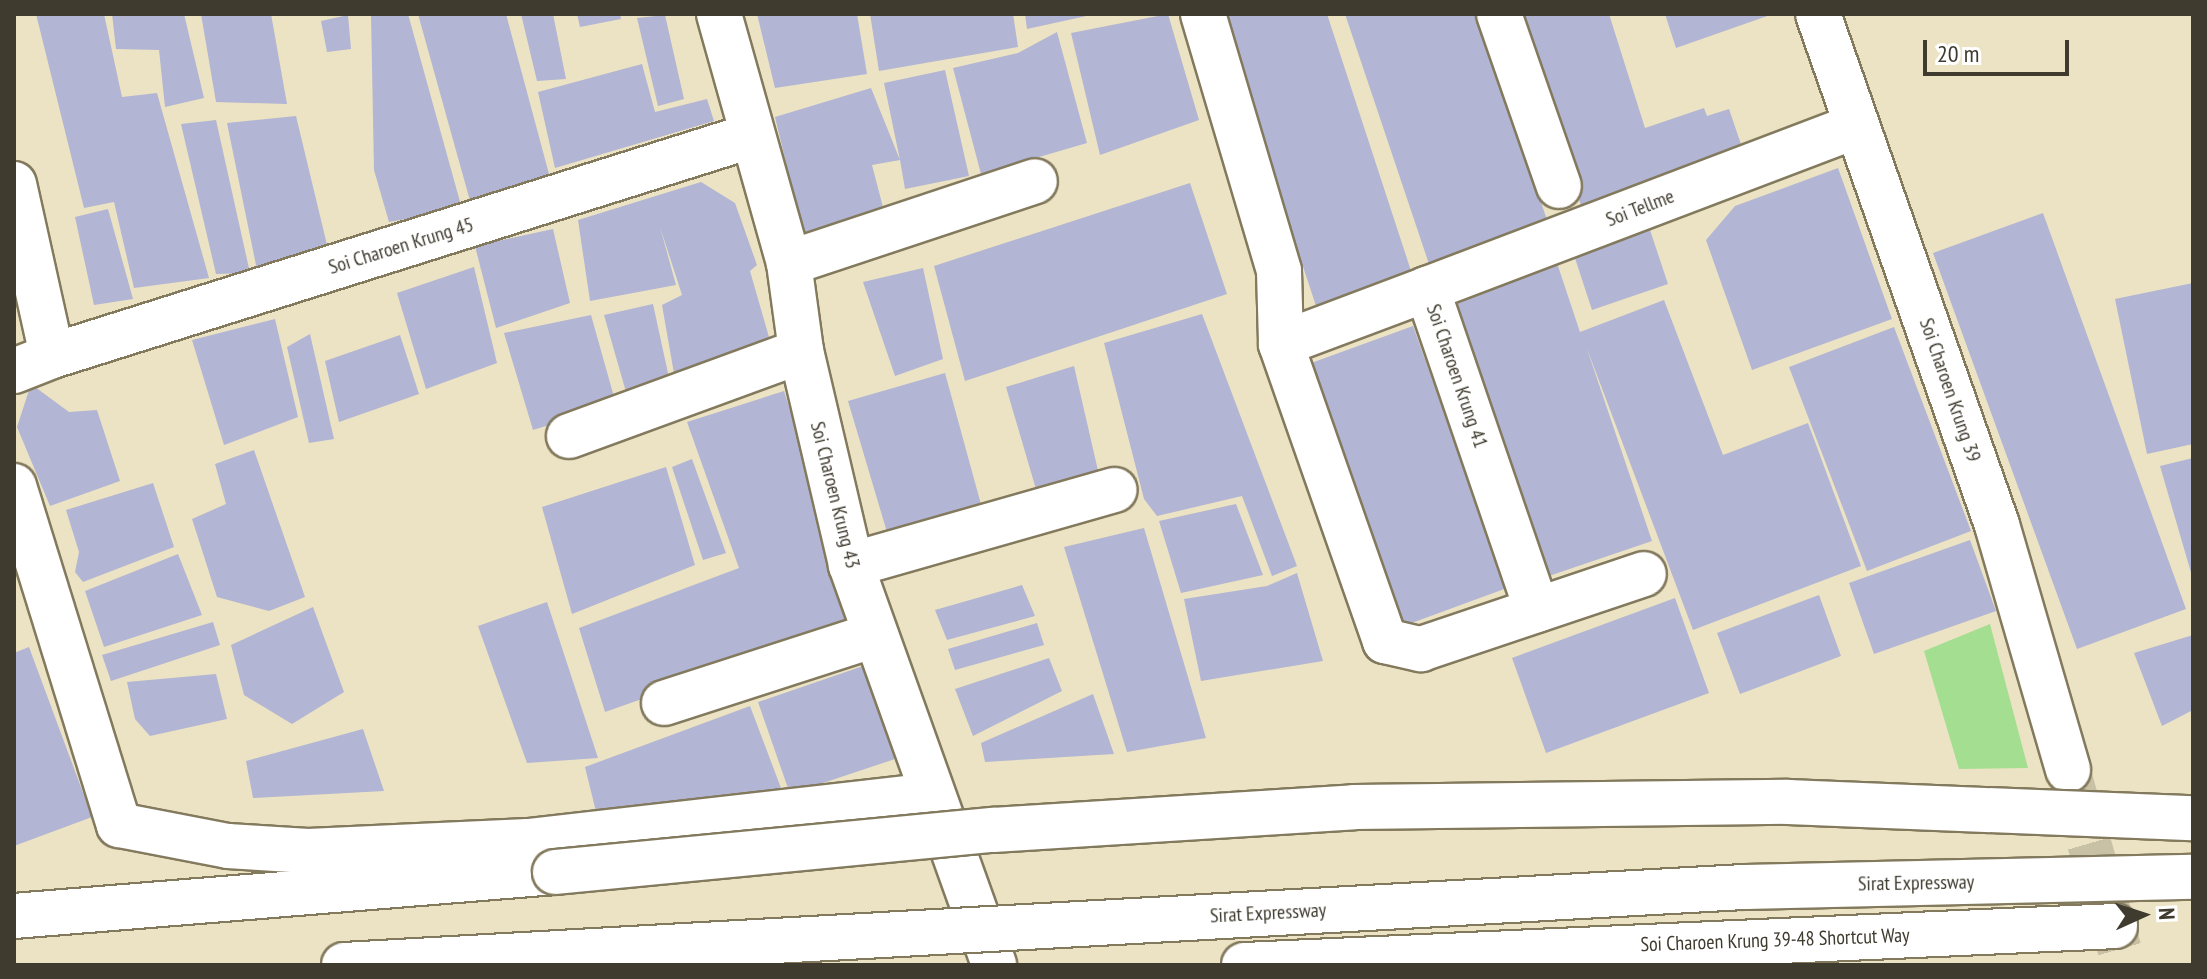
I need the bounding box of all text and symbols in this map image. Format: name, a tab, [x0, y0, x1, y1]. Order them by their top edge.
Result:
scale bar	[1927, 24, 2073, 74]
text: 20 m	[1937, 38, 1979, 69]
street label: Soi Tellme	[1602, 184, 1678, 232]
street label: Soi Charoen Krung 45	[326, 213, 476, 279]
street label: Soi Charoen Krung 41	[1421, 301, 1493, 451]
street label: Soi Charoen Krung 39	[1914, 315, 1986, 465]
street label: Soi Charoen Krung 43	[805, 419, 865, 571]
street label: Sirat Expressway	[1858, 870, 1974, 896]
north arrow	[2103, 875, 2183, 955]
street label: Sirat Expressway	[1209, 898, 1327, 928]
text: N	[2153, 907, 2181, 920]
street label: Soi Charoen Krung 39-48 Shortcut Way	[1640, 923, 1910, 957]

